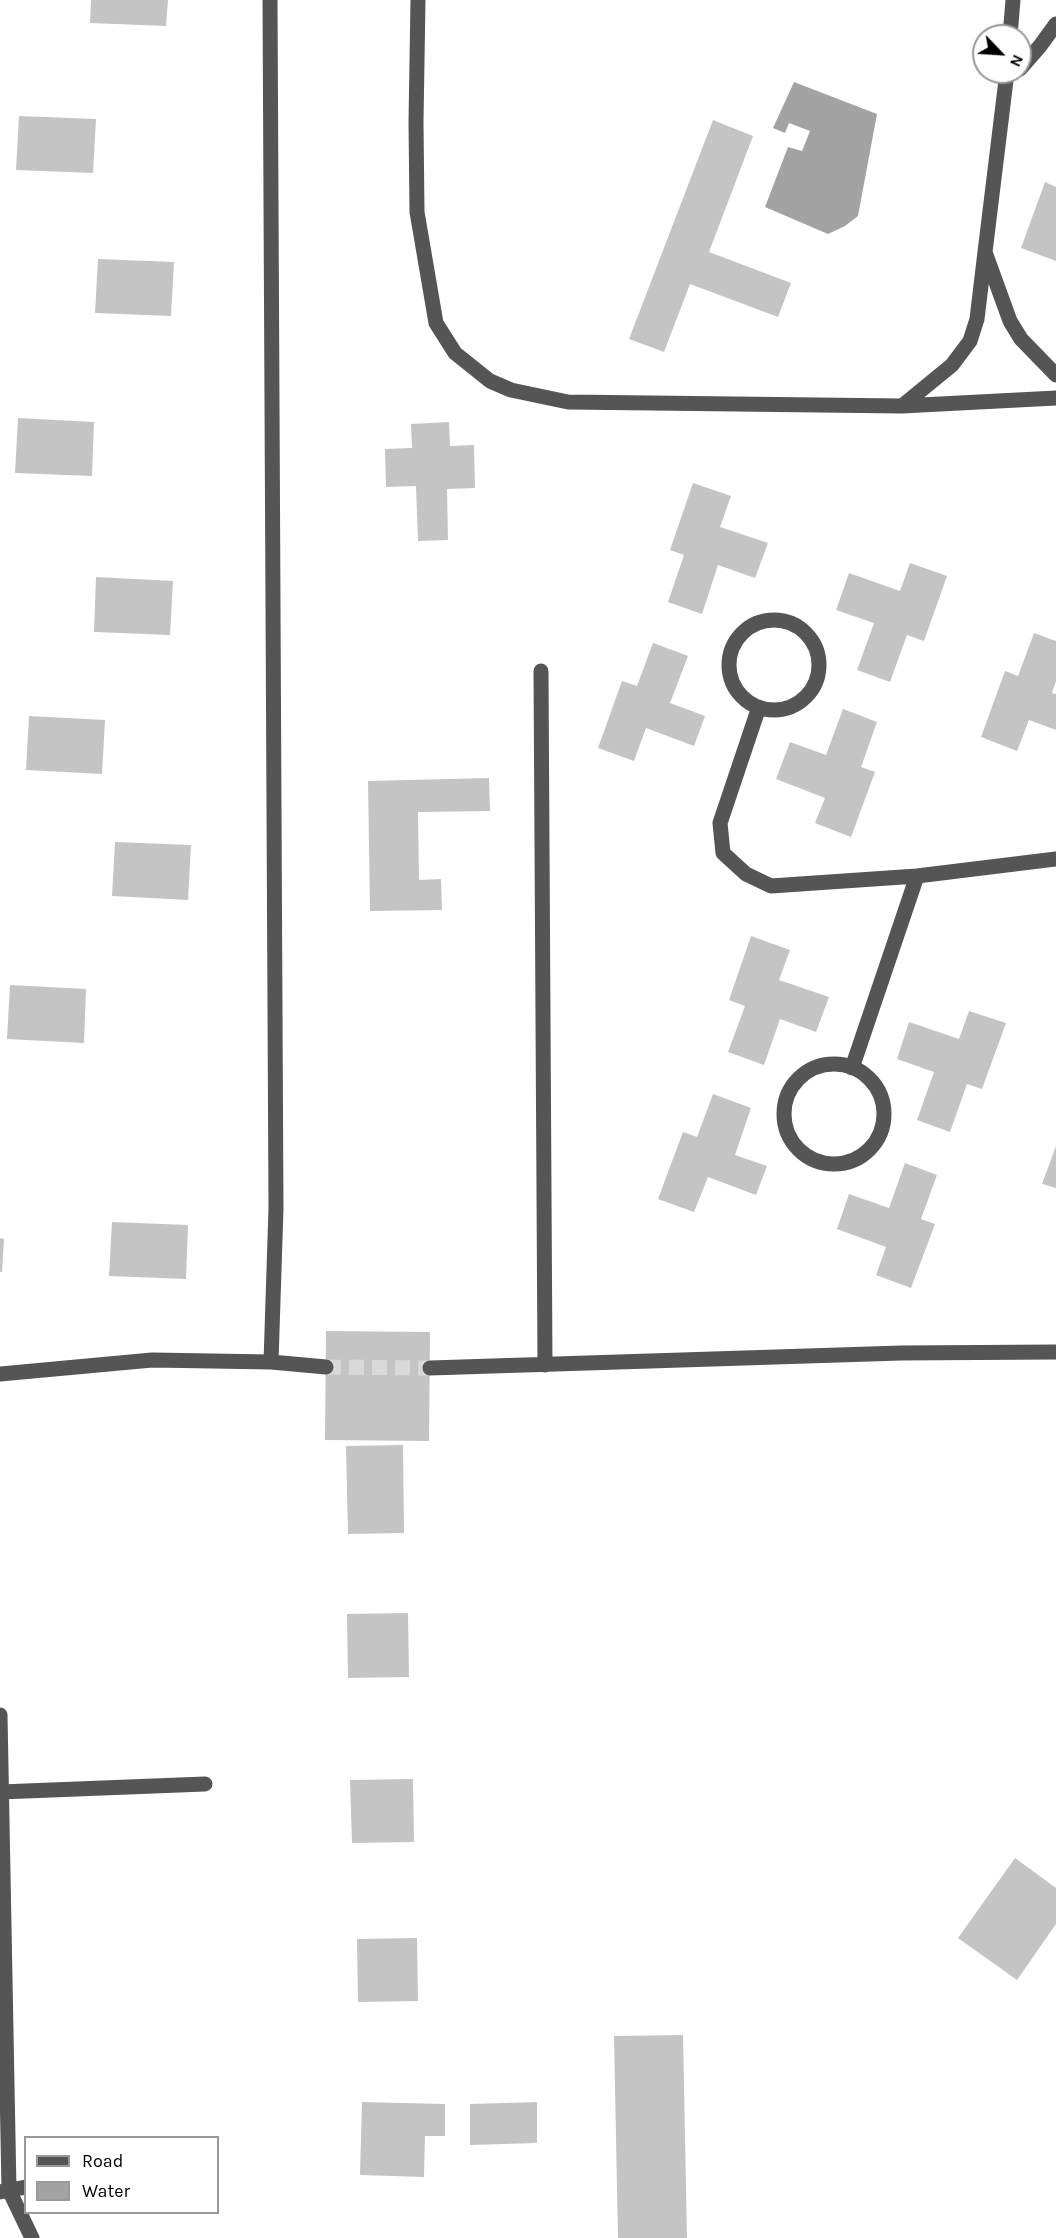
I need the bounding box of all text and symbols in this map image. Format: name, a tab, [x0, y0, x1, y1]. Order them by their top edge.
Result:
north arrow	[972, 24, 1032, 84]
text: N	[1006, 52, 1028, 70]
legend	[24, 2136, 219, 2214]
text: Road	[82, 2150, 123, 2172]
text: Water	[82, 2180, 130, 2202]

